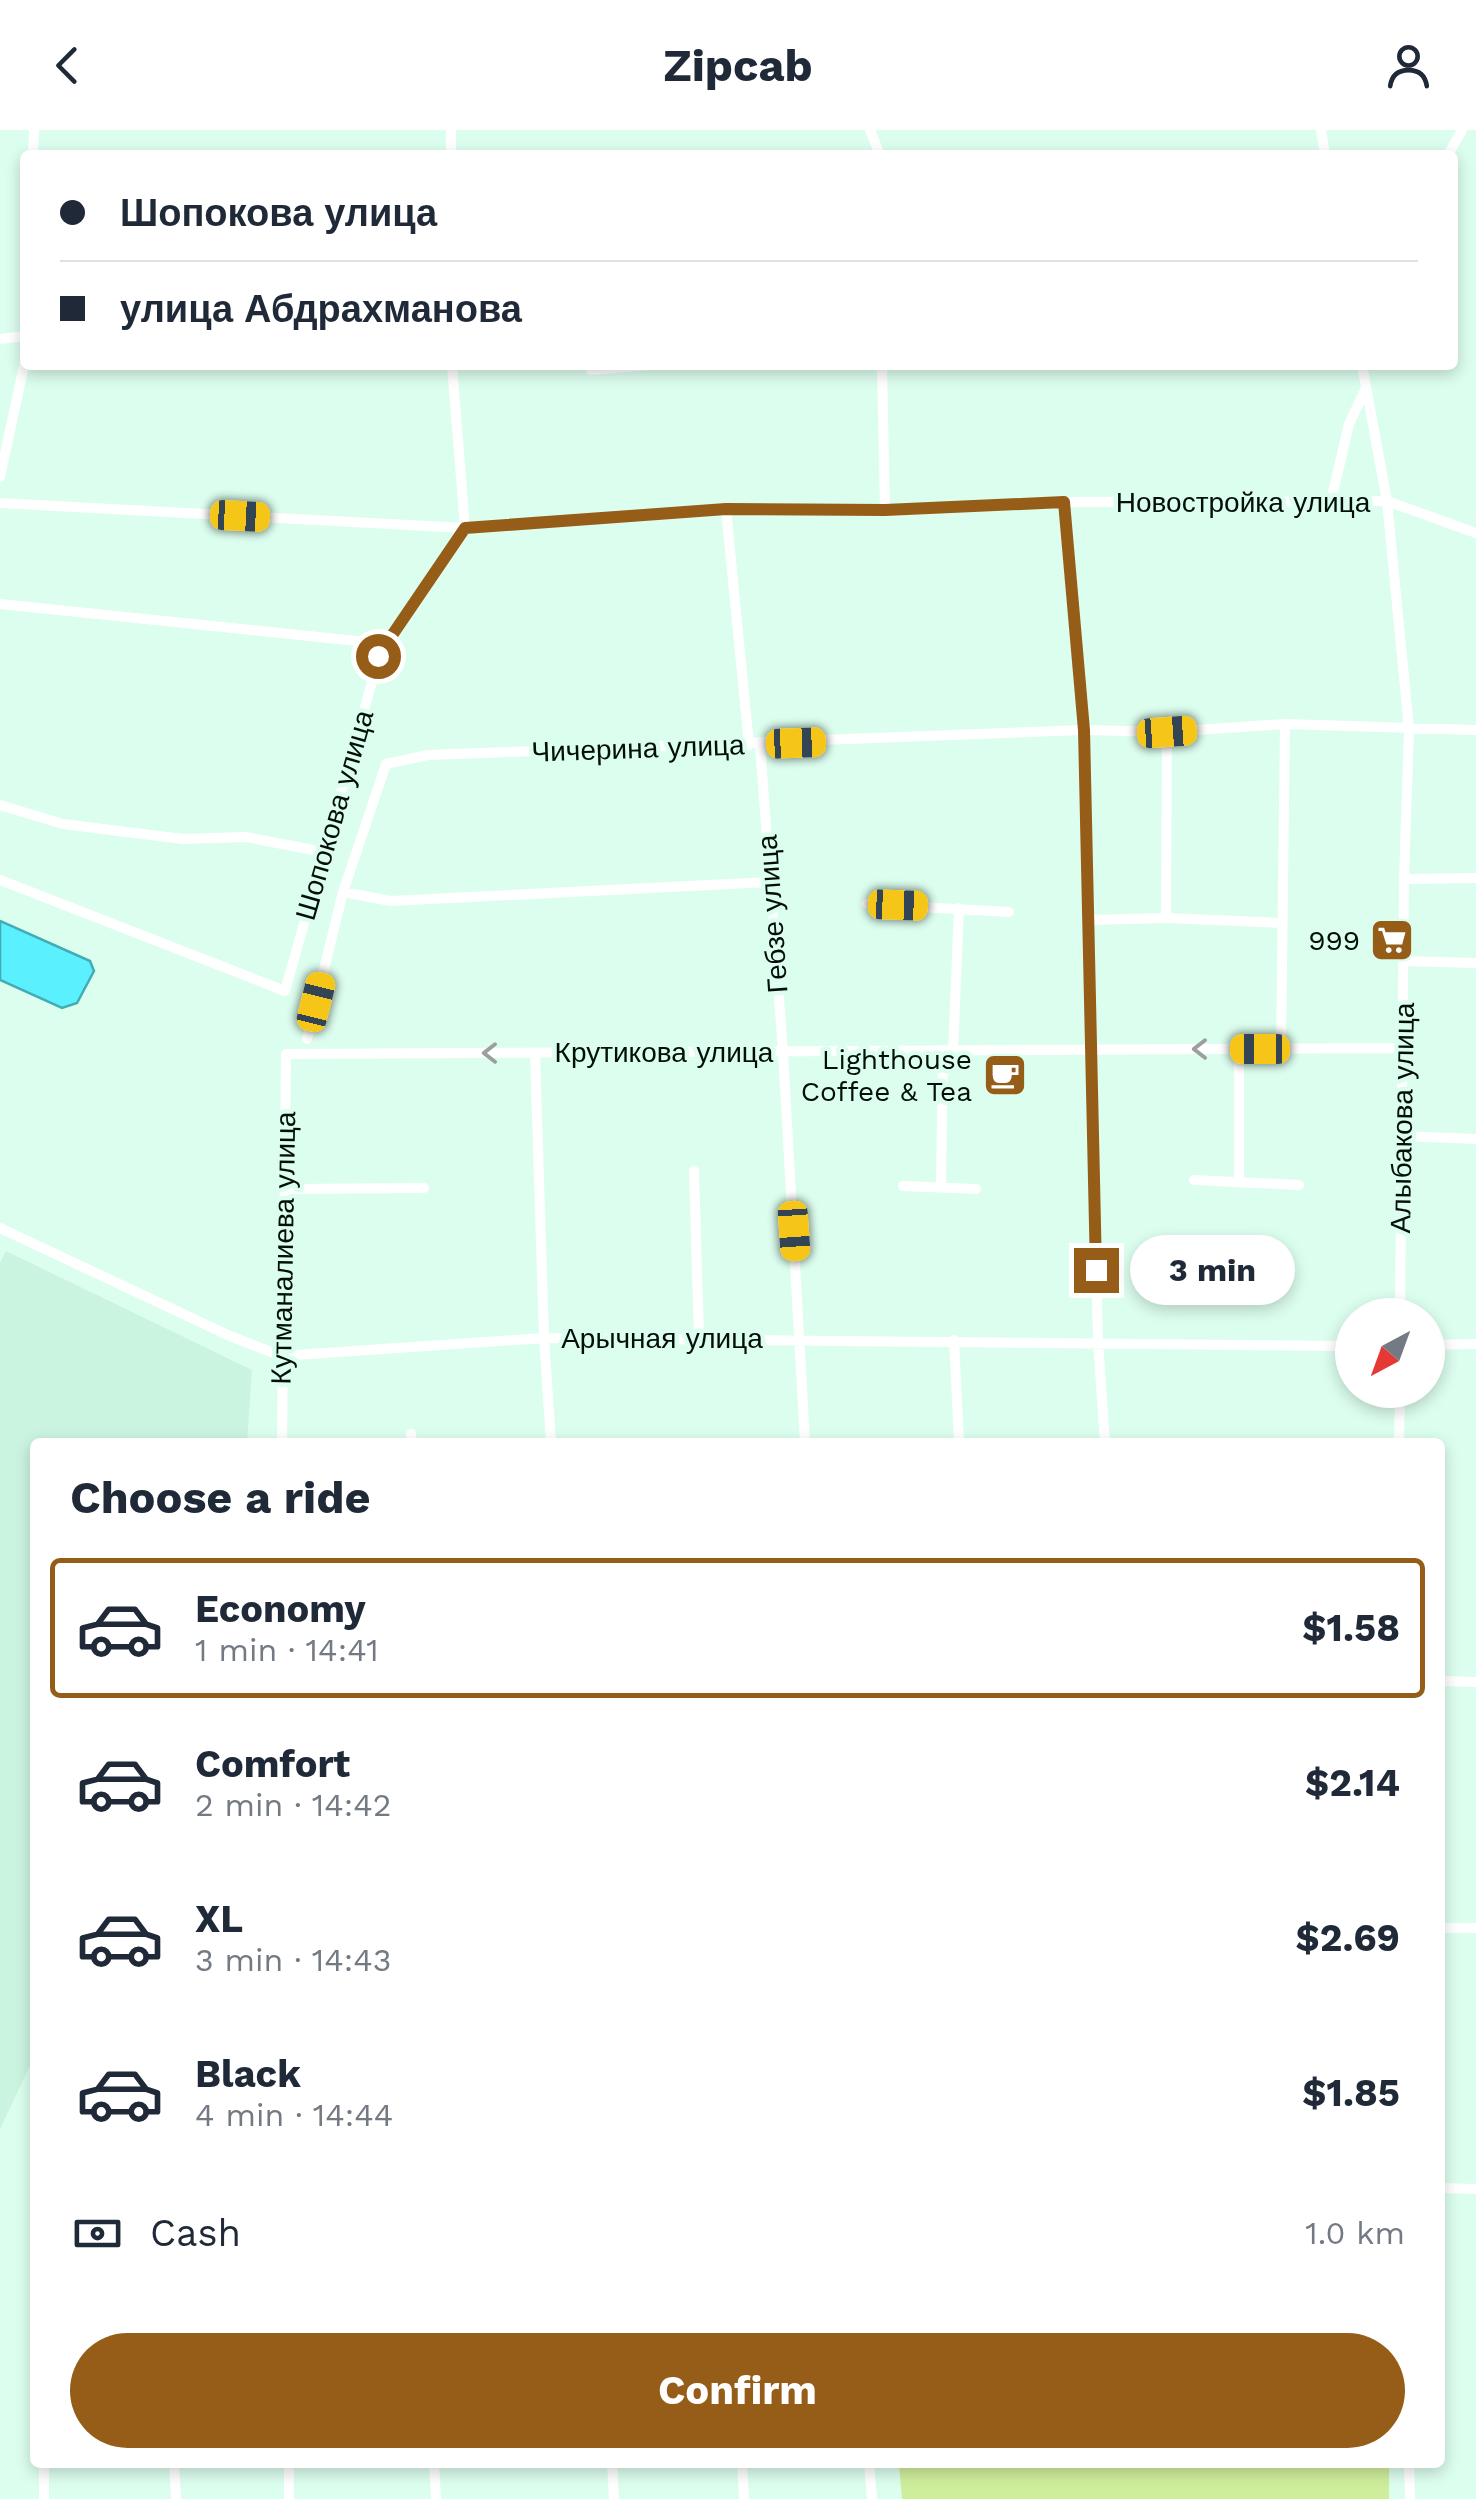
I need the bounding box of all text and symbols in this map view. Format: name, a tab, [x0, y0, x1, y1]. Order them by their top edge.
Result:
icon: back	[40, 38, 95, 93]
icon: person	[1381, 38, 1436, 93]
text: Zipcab	[663, 39, 813, 92]
text: Шопокова улица	[120, 191, 437, 235]
text: улица Абдрахманова	[120, 287, 522, 331]
street label: Новостройка улица	[1116, 486, 1371, 519]
car	[209, 499, 271, 533]
route start	[356, 634, 401, 679]
street label: Шопокова улица	[289, 706, 380, 924]
car	[1136, 715, 1198, 749]
car	[765, 727, 827, 759]
street label: Чичерина улица	[531, 728, 746, 769]
street label: Гебзе улица	[750, 833, 794, 994]
car	[867, 889, 929, 921]
supermarket icon: 999	[1369, 917, 1415, 963]
place label: 999	[1308, 924, 1360, 957]
car	[294, 969, 338, 1035]
street label: Алыбакова улица	[1384, 1002, 1421, 1234]
car	[1230, 1034, 1290, 1064]
street label: Крутикова улица	[555, 1036, 774, 1069]
one-way arrow	[1192, 1039, 1208, 1060]
one-way arrow	[482, 1042, 498, 1064]
place label: Lighthouse Coffee & Tea	[801, 1043, 972, 1108]
cafe icon: Lighthouse Coffee & Tea	[982, 1052, 1028, 1098]
street label: Кутманалиева улица	[265, 1111, 302, 1385]
car	[777, 1200, 811, 1262]
callout: 3 min	[1131, 1235, 1296, 1305]
route end	[1074, 1248, 1119, 1293]
text: 3 min	[1169, 1251, 1256, 1289]
north arrow	[1335, 1298, 1445, 1408]
map controls	[1335, 1298, 1445, 1408]
street label: Арычная улица	[561, 1322, 763, 1355]
text: Choose a ride	[70, 1471, 370, 1524]
icon: car	[75, 1583, 165, 1673]
text: Economy	[195, 1587, 366, 1631]
text: $1.58	[1302, 1606, 1400, 1650]
text: 1 min · 14:41	[195, 1631, 379, 1669]
icon: car	[75, 1738, 165, 1828]
text: Comfort	[195, 1742, 350, 1786]
text: $2.14	[1305, 1761, 1400, 1805]
text: 2 min · 14:42	[195, 1786, 392, 1824]
icon: car	[75, 1893, 165, 1983]
text: XL	[195, 1897, 243, 1941]
text: $2.69	[1295, 1916, 1400, 1960]
text: 3 min · 14:43	[195, 1941, 392, 1979]
icon: car	[75, 2048, 165, 2138]
text: Black	[195, 2052, 301, 2096]
text: $1.85	[1302, 2071, 1400, 2115]
text: 4 min · 14:44	[195, 2096, 393, 2134]
icon: cash	[70, 2206, 125, 2261]
text: Cash	[150, 2211, 241, 2255]
text: 1.0 km	[1305, 2214, 1405, 2252]
button: Confirm	[70, 2333, 1405, 2448]

